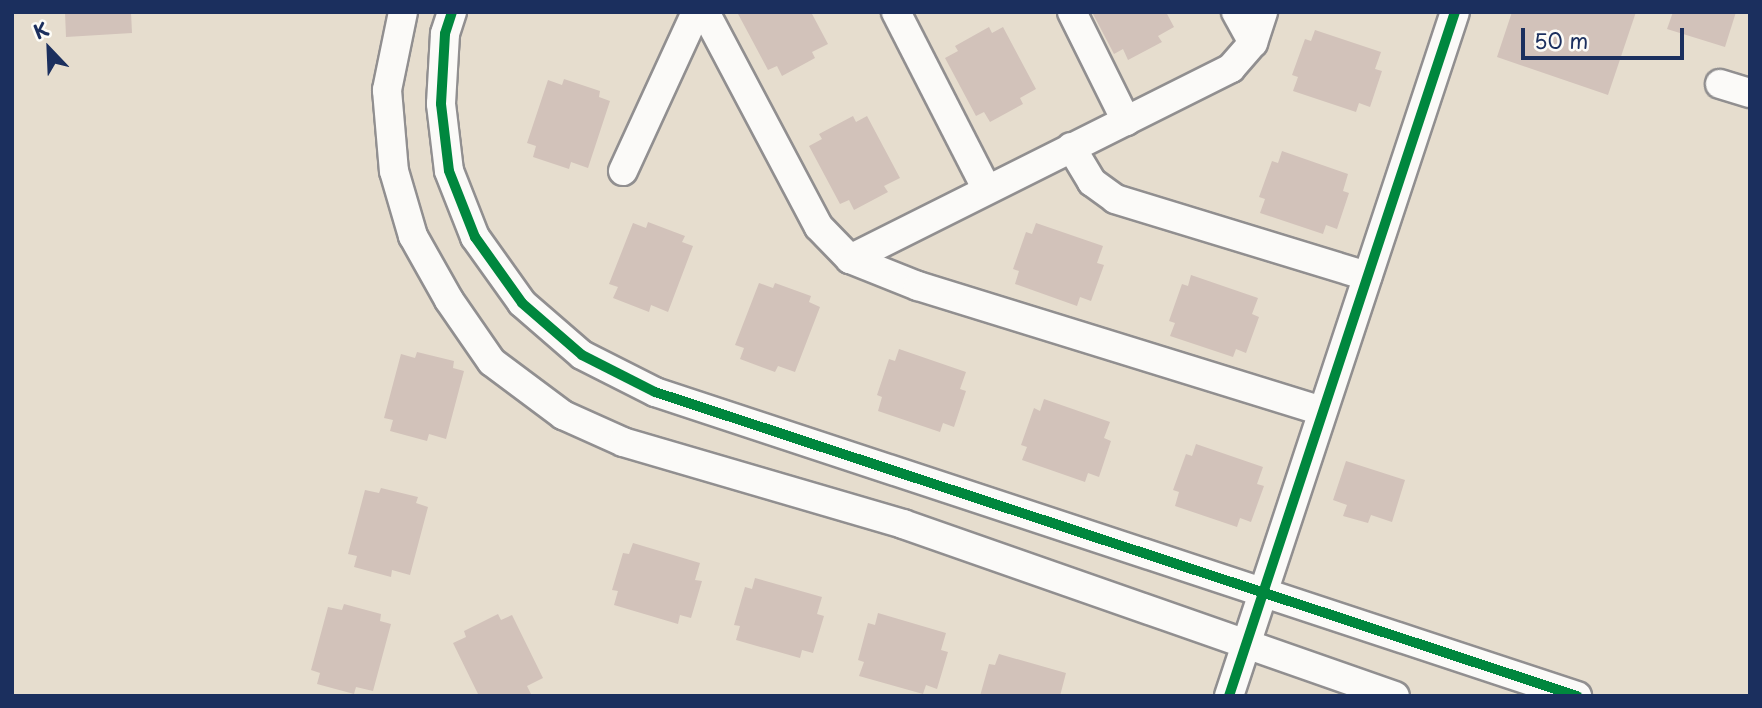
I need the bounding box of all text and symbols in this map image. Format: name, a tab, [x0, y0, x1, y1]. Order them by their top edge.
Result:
north arrow	[14, 14, 84, 84]
text: K	[29, 14, 53, 45]
scale bar	[1524, 14, 1687, 58]
text: 50 m	[1534, 24, 1588, 56]

